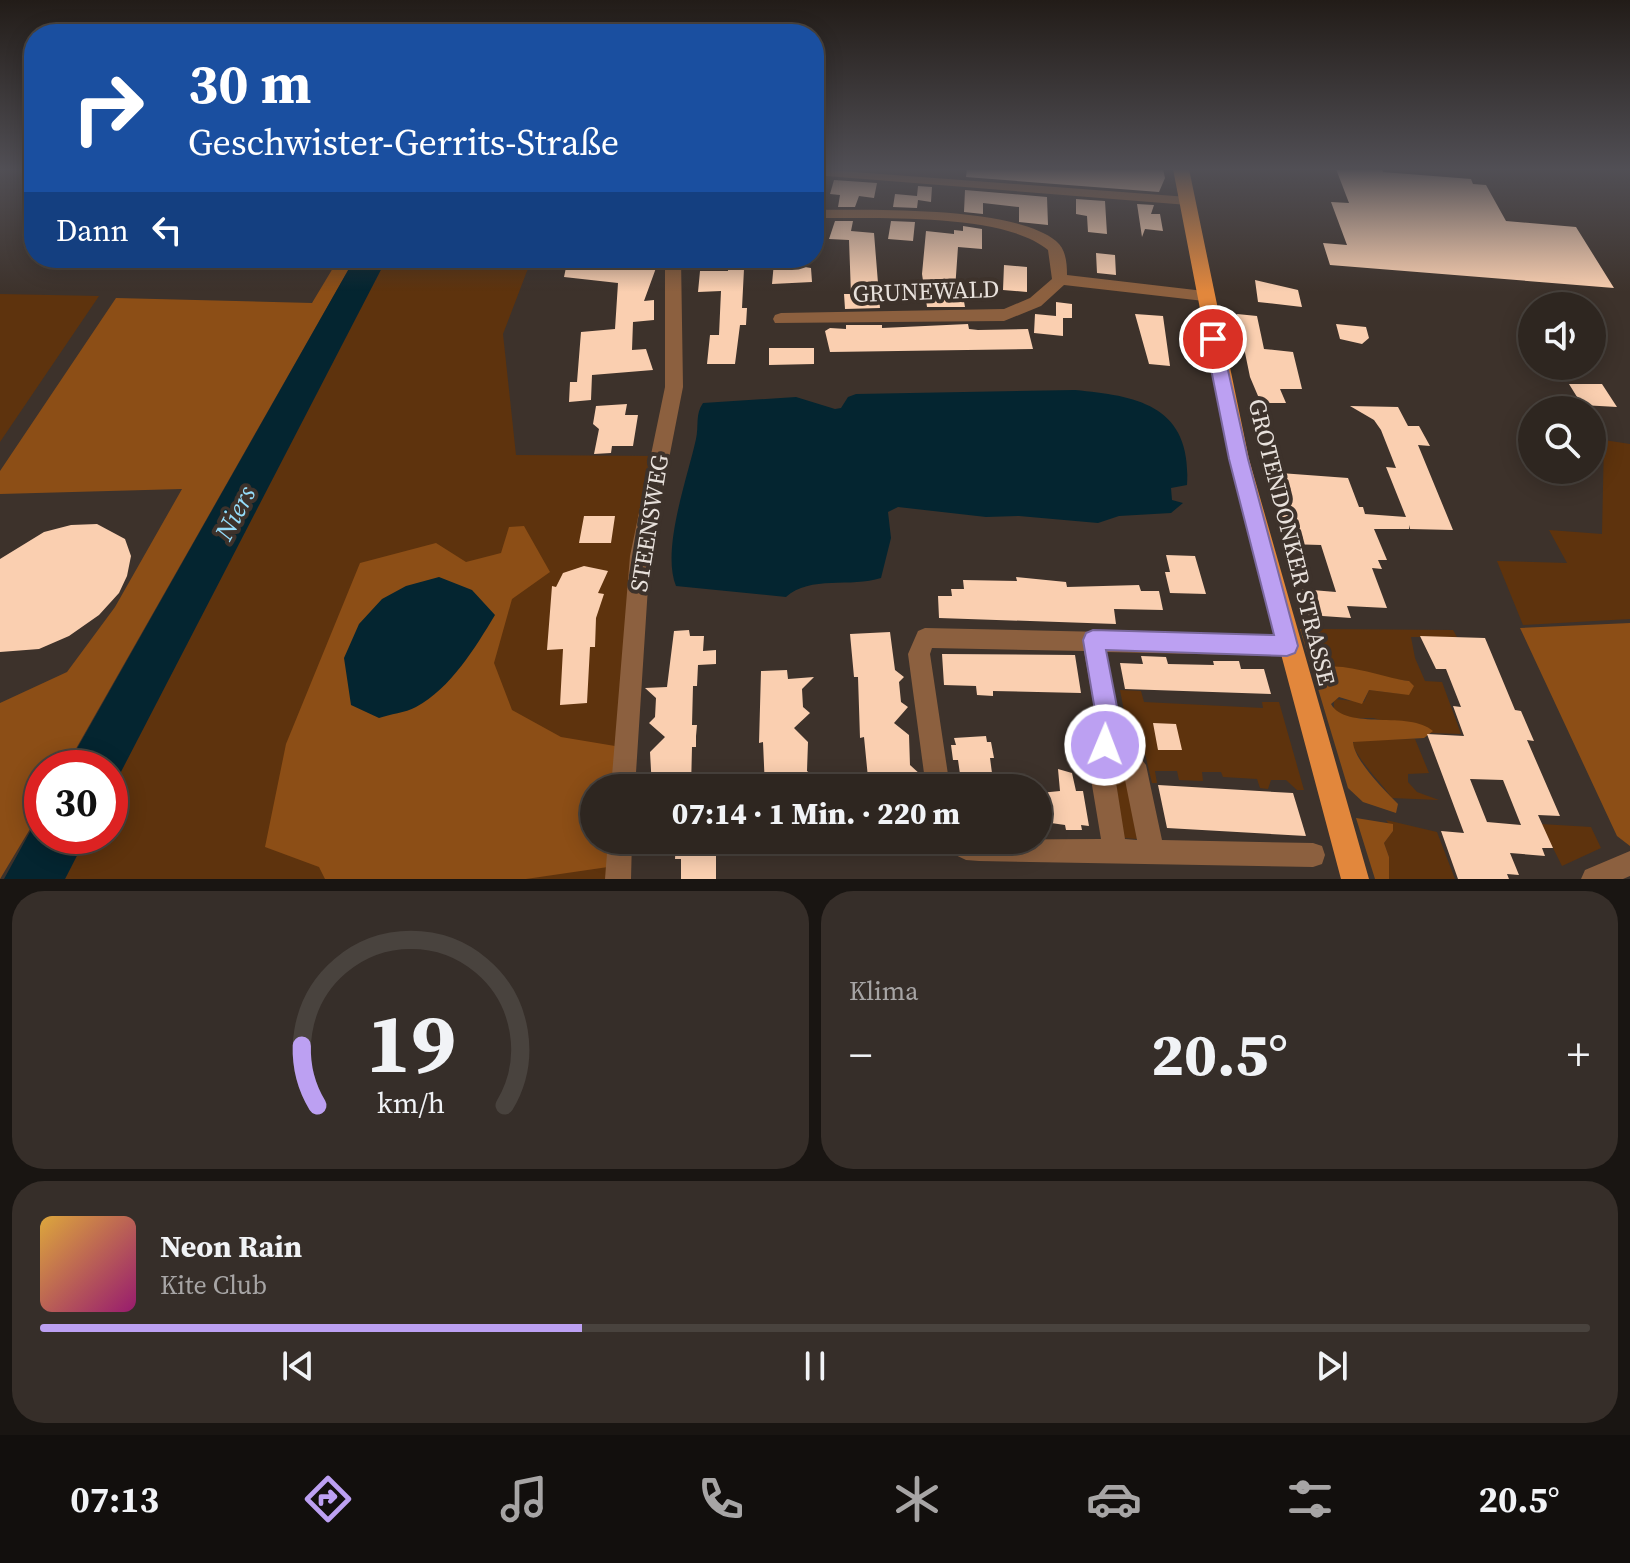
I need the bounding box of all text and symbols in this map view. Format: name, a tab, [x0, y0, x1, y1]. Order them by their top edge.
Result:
text: 30 m	[188, 45, 311, 122]
icon: right	[56, 56, 160, 160]
text: Geschwister-Gerrits-Straße	[188, 118, 619, 167]
icon: left	[145, 208, 189, 252]
text: Dann	[56, 210, 129, 251]
street label: GRUNEWALD	[852, 272, 1000, 310]
map controls	[1518, 292, 1606, 484]
button: sound	[1518, 292, 1606, 380]
pin	[1179, 305, 1247, 373]
icon: arrive	[1191, 317, 1235, 361]
street label: GROTENDONKER STRASSE	[1240, 395, 1344, 689]
button: search	[1518, 396, 1606, 484]
street label: STEENSWEG	[622, 451, 676, 594]
water label: Niers	[205, 479, 264, 547]
position arrow	[1063, 703, 1147, 787]
speed limit sign: 30	[24, 750, 128, 854]
text: 07:14 · 1 Min. · 220 m	[672, 793, 960, 834]
text: Klima	[849, 973, 919, 1009]
text: 19	[365, 986, 456, 1100]
text: 20.5°	[1151, 1013, 1288, 1095]
text: −	[849, 1024, 872, 1085]
text: +	[1567, 1024, 1590, 1085]
text: km/h	[376, 1083, 445, 1123]
text: Neon Rain	[160, 1226, 302, 1267]
text: Kite Club	[160, 1267, 267, 1303]
icon: previous	[276, 1344, 320, 1388]
icon: pause	[793, 1344, 837, 1388]
icon: next	[1310, 1344, 1354, 1388]
icon: directions	[300, 1471, 356, 1527]
icon: music	[496, 1471, 552, 1527]
icon: phone	[693, 1471, 749, 1527]
icon: climate	[889, 1471, 945, 1527]
icon: car	[1086, 1471, 1142, 1527]
icon: filters	[1282, 1471, 1338, 1527]
text: 07:13	[70, 1475, 159, 1524]
text: 20.5°	[1478, 1475, 1560, 1524]

